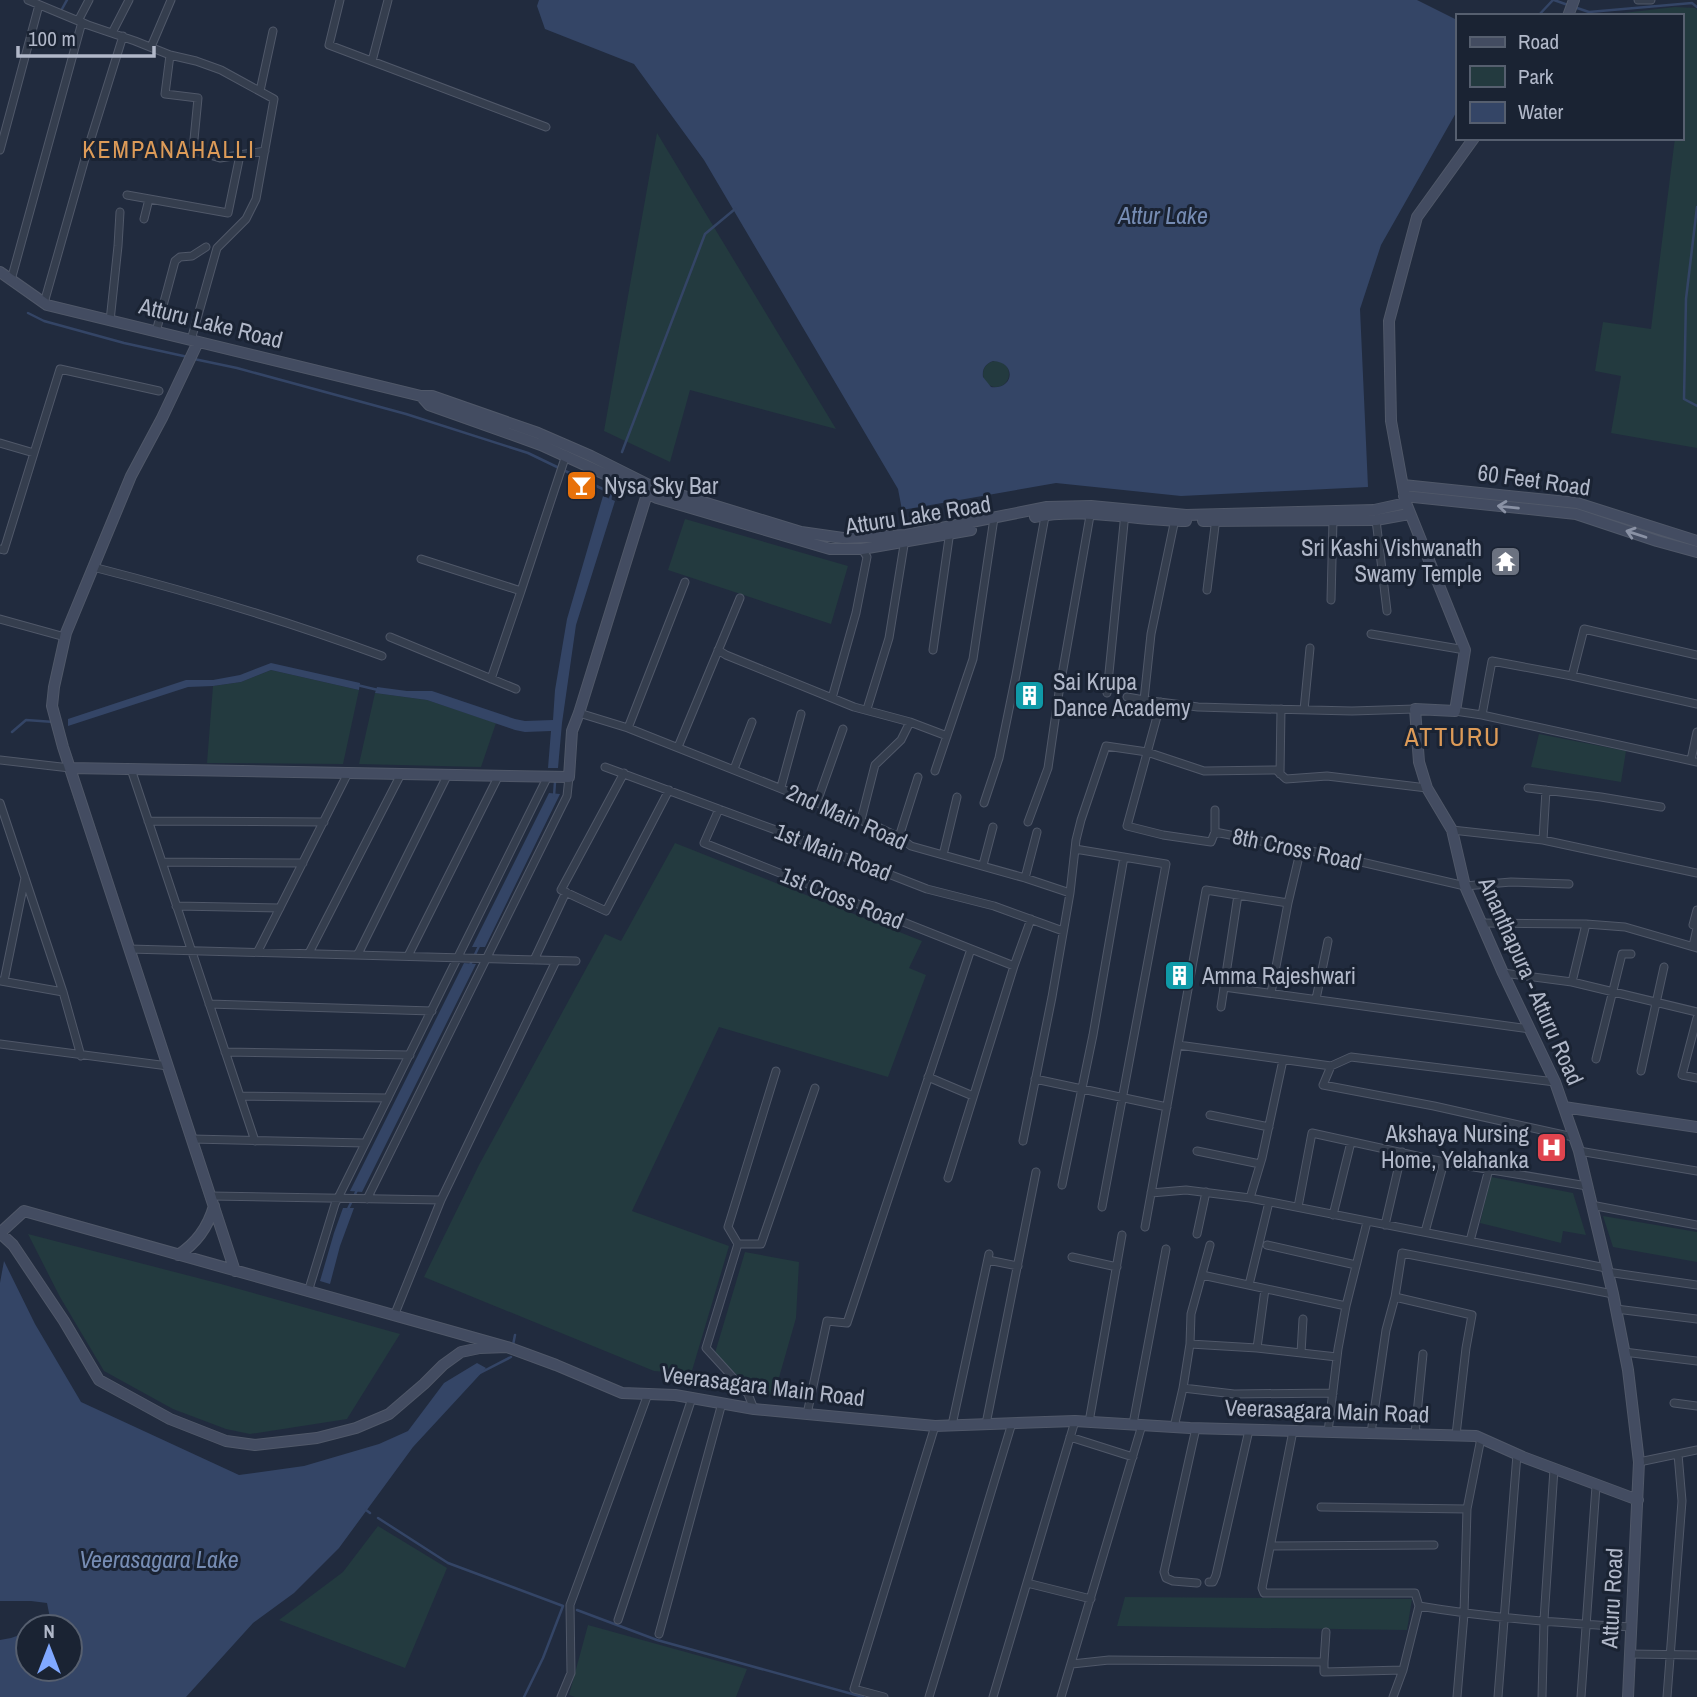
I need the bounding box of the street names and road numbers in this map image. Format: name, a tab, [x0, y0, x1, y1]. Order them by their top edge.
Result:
street label: Atturu Lake Road	[135, 289, 286, 355]
street label: 60 Feet Road	[1476, 456, 1592, 503]
street label: Atturu Lake Road	[842, 488, 993, 541]
street label: 2nd Main Road	[782, 776, 912, 857]
street label: 1st Main Road	[770, 815, 896, 888]
street label: 8th Cross Road	[1230, 820, 1364, 877]
street label: 1st Cross Road	[776, 859, 908, 936]
street label: Ananthapura - Atturu Road	[1471, 871, 1591, 1090]
street label: Veerasagara Main Road	[660, 1358, 866, 1413]
street label: Veerasagara Main Road	[1224, 1391, 1430, 1430]
street label: Atturu Road	[1593, 1547, 1630, 1650]

